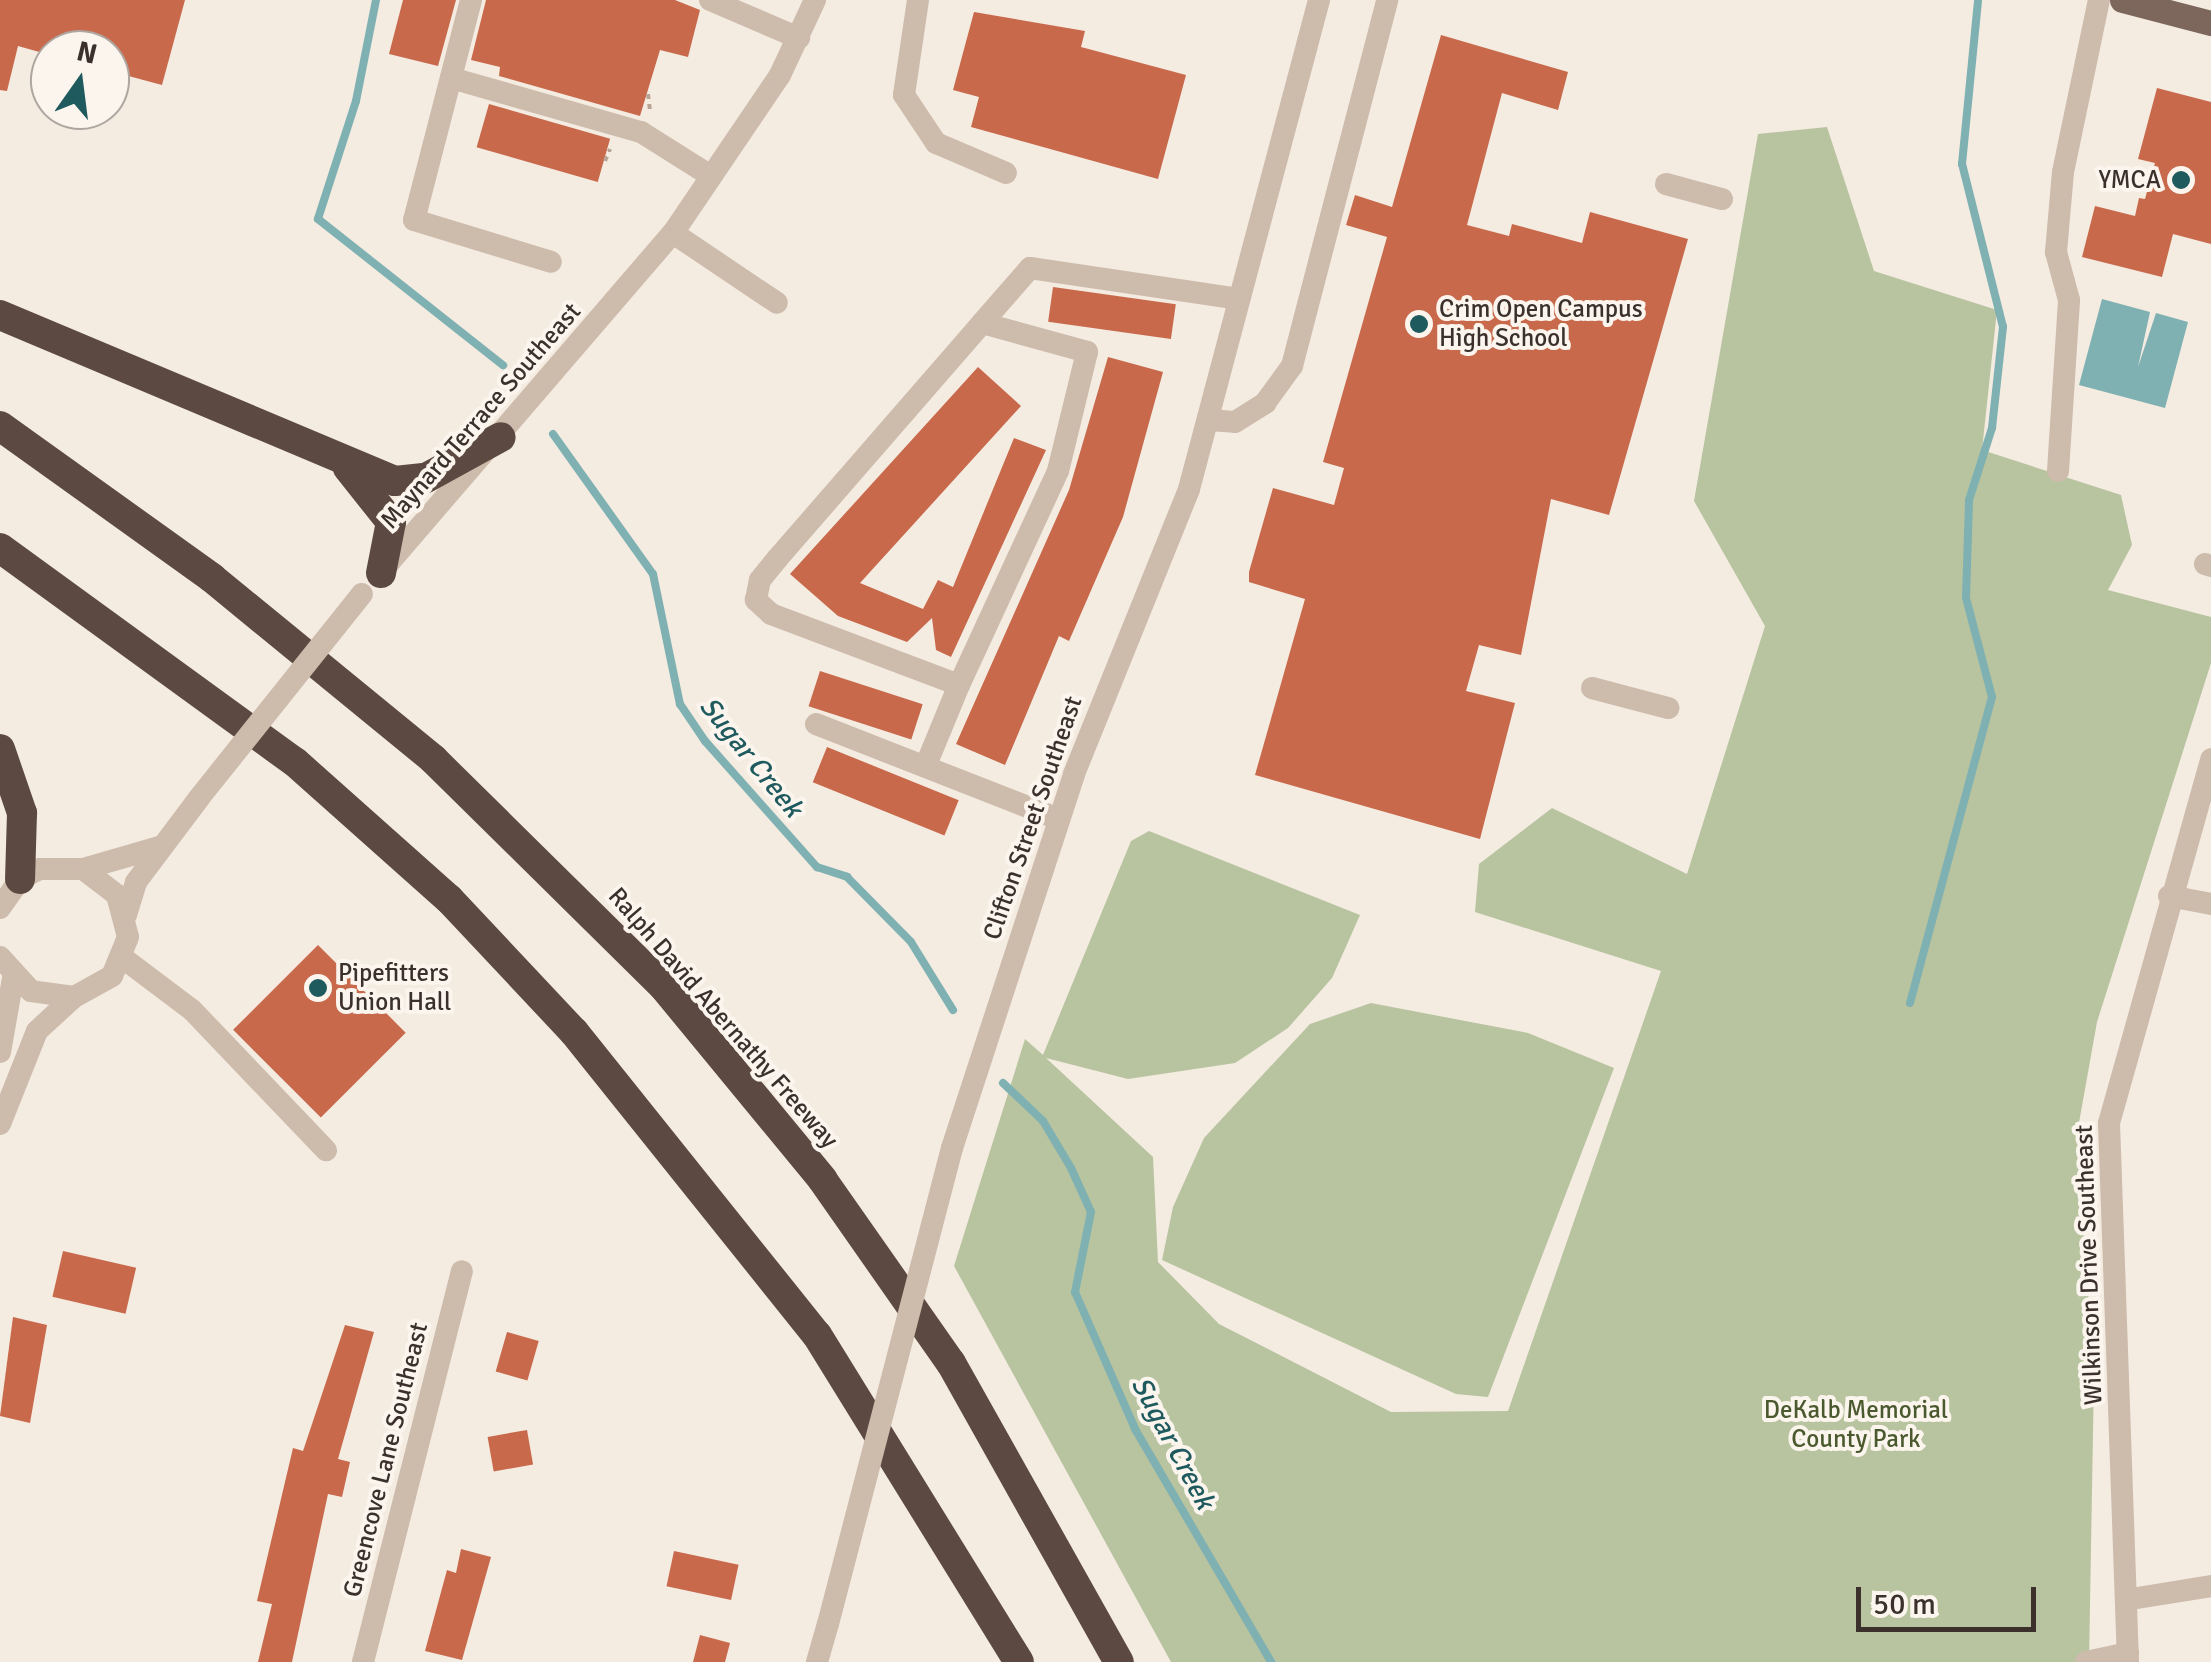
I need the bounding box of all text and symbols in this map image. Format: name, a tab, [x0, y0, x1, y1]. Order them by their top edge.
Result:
north arrow	[30, 30, 130, 130]
text: N	[73, 34, 100, 72]
place label: YMCA	[2099, 165, 2161, 195]
marker: YMCA	[2170, 169, 2192, 191]
place label: Crim Open Campus High School	[1439, 295, 1643, 354]
street label: Maynard Terrace Southeast	[375, 297, 587, 535]
marker: Crim Open Campus High School	[1408, 313, 1430, 335]
water label: Sugar Creek	[692, 690, 810, 824]
street label: Clifton Street Southeast	[977, 692, 1089, 944]
street label: Ralph David Abernathy Freeway	[602, 882, 844, 1154]
place label: Pipefitters Union Hall	[338, 959, 451, 1018]
marker: Pipefitters Union Hall	[307, 977, 329, 999]
street label: Wilkinson Drive Southeast	[2069, 1124, 2109, 1406]
street label: Greencove Lane Southeast	[337, 1320, 435, 1600]
water label: Sugar Creek	[1124, 1371, 1222, 1515]
park label: DeKalb Memorial County Park	[1764, 1396, 1948, 1455]
scale bar	[1861, 1567, 2041, 1629]
text: 50 m	[1873, 1586, 1936, 1623]

